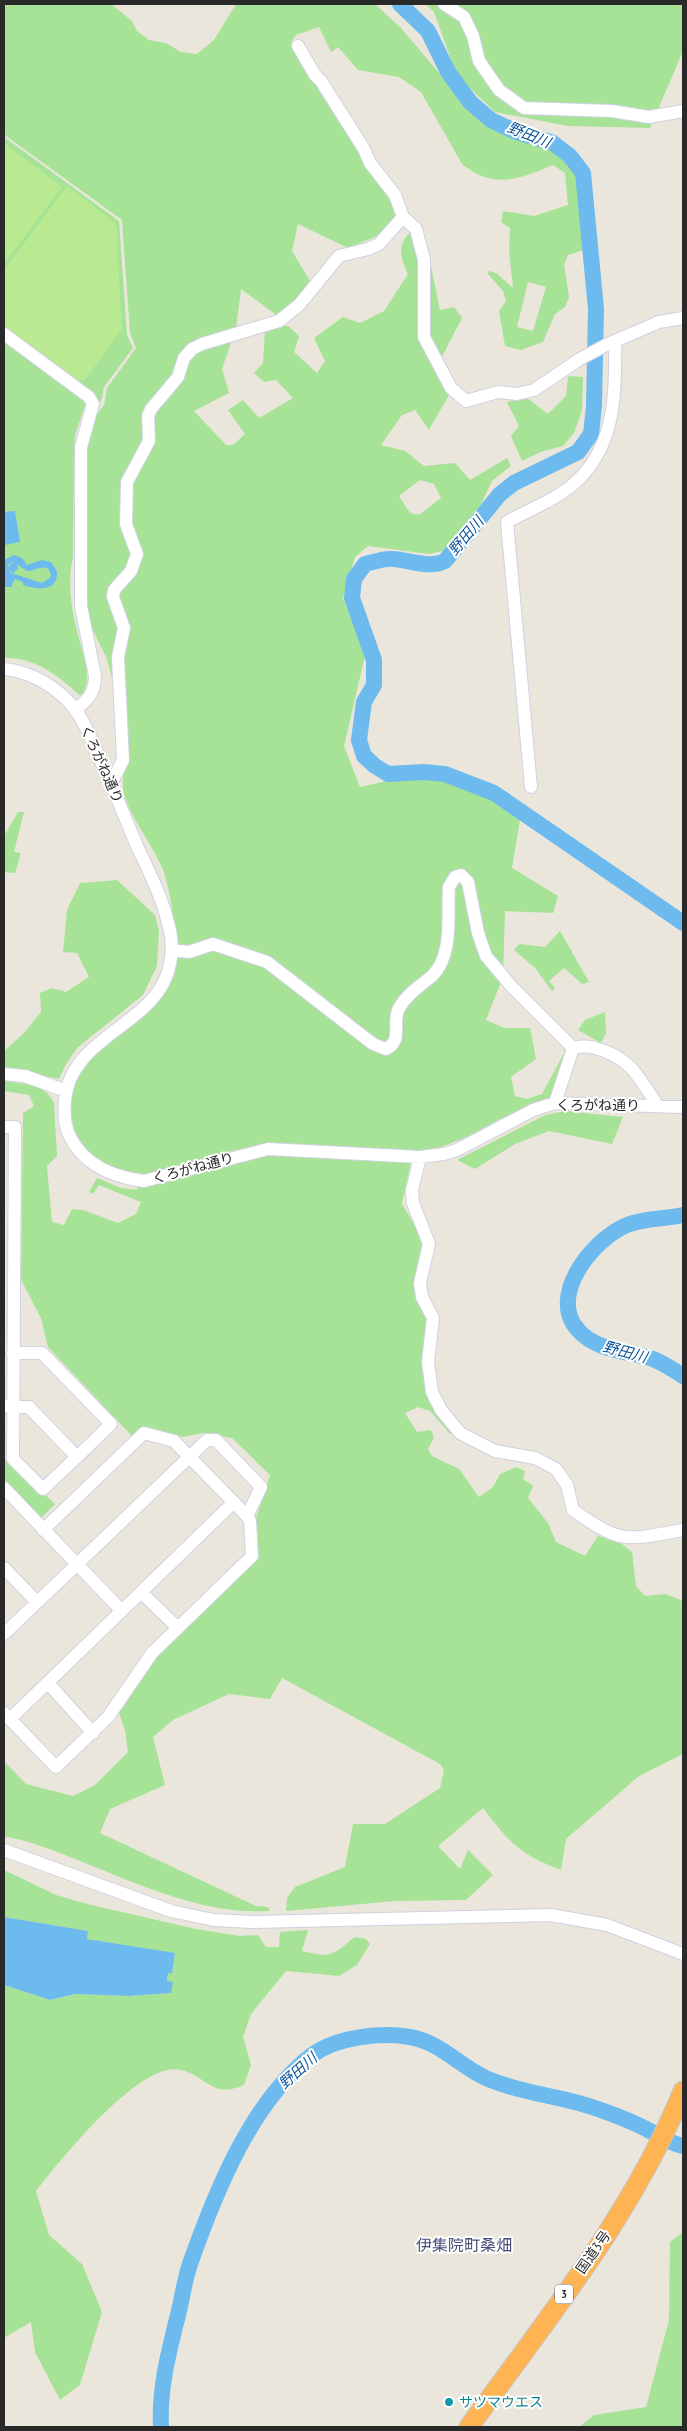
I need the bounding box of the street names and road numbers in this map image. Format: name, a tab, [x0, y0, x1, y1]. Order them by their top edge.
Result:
street label: くろがね通り	[77, 722, 127, 806]
street label: くろがね通り	[556, 1096, 640, 1114]
street label: くろがね通り	[150, 1148, 236, 1188]
street label: 国道3号	[572, 2227, 614, 2277]
road number: 3	[555, 2284, 573, 2304]

